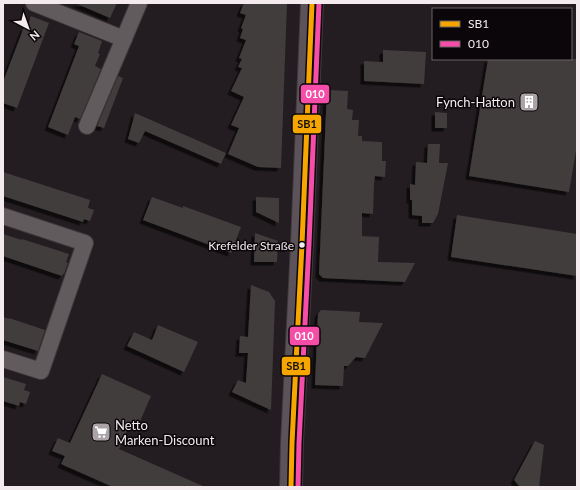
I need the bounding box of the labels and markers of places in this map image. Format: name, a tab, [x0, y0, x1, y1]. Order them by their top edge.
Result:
building icon: Fynch-Hatton	[518, 91, 540, 113]
place label: Fynch-Hatton	[436, 94, 515, 110]
place label: Krefelder Straße	[208, 238, 294, 253]
marker: Krefelder Straße	[297, 240, 307, 250]
place label: Netto Marken-Discount	[115, 417, 215, 448]
supermarket icon: Netto Marken-Discount	[90, 421, 112, 443]

